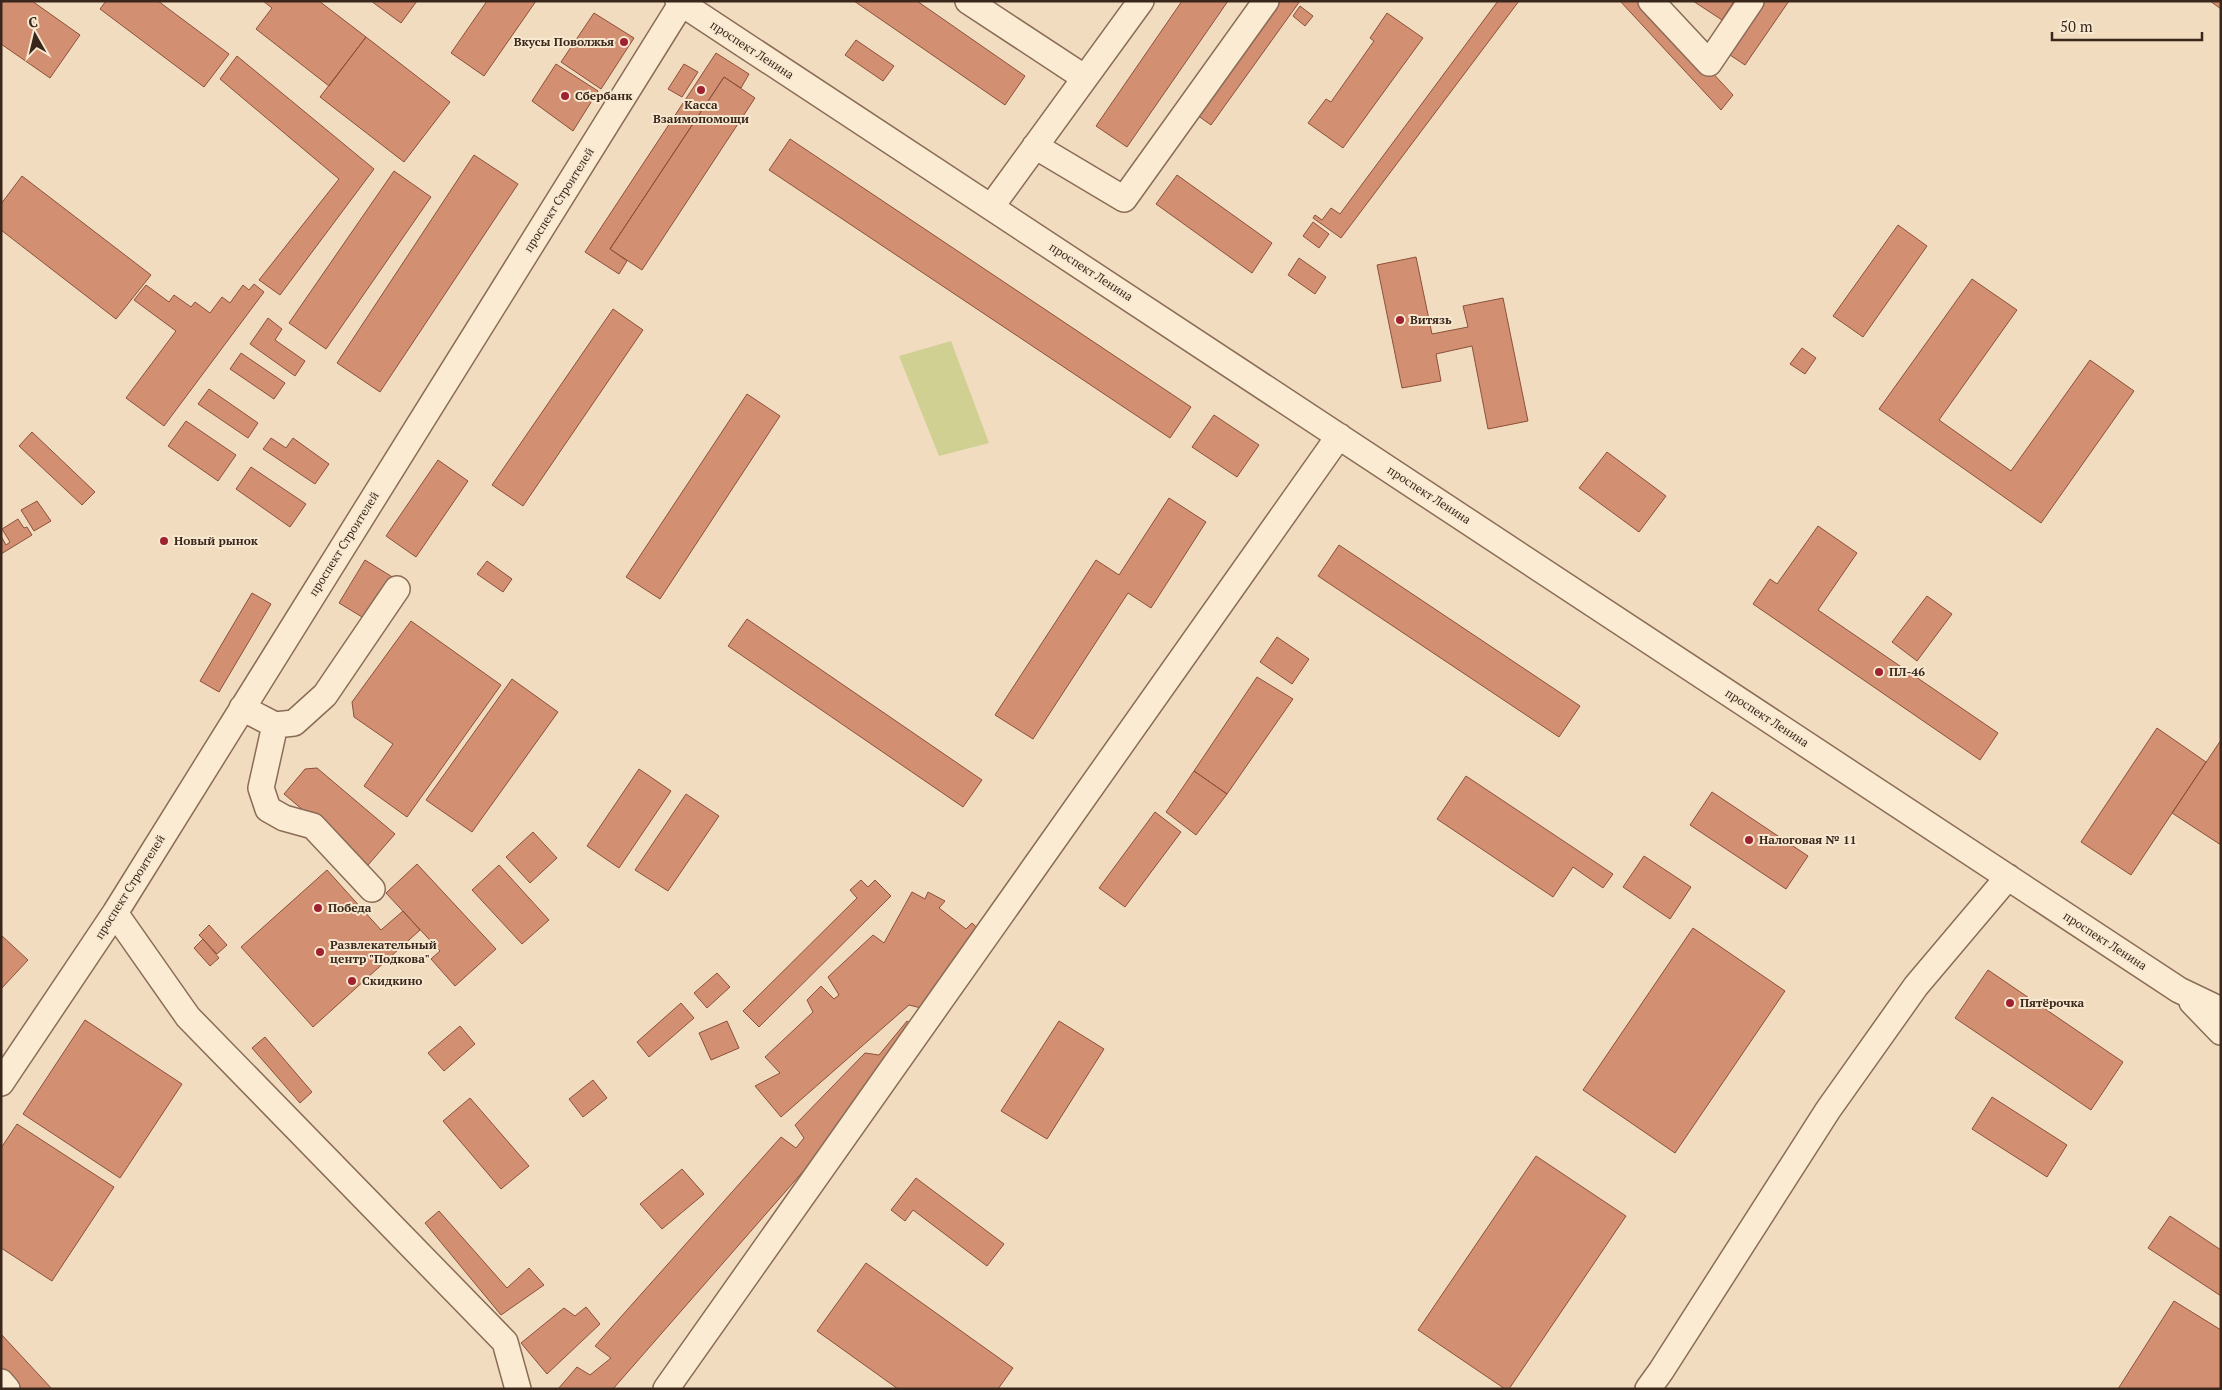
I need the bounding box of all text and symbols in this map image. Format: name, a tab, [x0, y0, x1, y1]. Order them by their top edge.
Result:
north arrow	[10, 10, 60, 60]
scale bar	[2052, 10, 2202, 42]
text: С	[27, 12, 39, 32]
text: 50 m	[2060, 16, 2093, 36]
street label: проспект Ленина	[708, 17, 797, 82]
place label: Вкусы Поволжья	[514, 34, 614, 49]
marker: Вкусы Поволжья	[618, 36, 630, 48]
marker: Касса Взаимопомощи	[695, 84, 707, 96]
place label: Сбербанк	[575, 88, 633, 103]
marker: Сбербанк	[559, 90, 571, 102]
place label: Касса Взаимопомощи	[653, 97, 749, 126]
street label: проспект Строителей	[520, 145, 597, 255]
street label: проспект Ленина	[1047, 239, 1136, 304]
place label: Витязь	[1410, 312, 1452, 327]
marker: Витязь	[1394, 314, 1406, 326]
street label: проспект Ленина	[1385, 462, 1474, 527]
street label: проспект Строителей	[305, 489, 382, 599]
place label: Новый рынок	[174, 533, 259, 548]
marker: Новый рынок	[158, 535, 170, 547]
place label: ПЛ-46	[1889, 664, 1925, 679]
marker: ПЛ-46	[1873, 666, 1885, 678]
street label: проспект Ленина	[1723, 685, 1812, 750]
street label: проспект Строителей	[91, 832, 168, 942]
place label: Налоговая № 11	[1759, 832, 1856, 847]
marker: Налоговая № 11	[1743, 834, 1755, 846]
place label: Победа	[328, 900, 372, 915]
marker: Победа	[312, 902, 324, 914]
street label: проспект Ленина	[2061, 908, 2150, 973]
place label: Развлекательный центр "Подкова"	[330, 937, 437, 966]
marker: Развлекательный центр "Подкова"	[314, 946, 326, 958]
place label: Скидкино	[362, 973, 423, 988]
marker: Скидкино	[346, 975, 358, 987]
place label: Пятёрочка	[2020, 995, 2085, 1010]
marker: Пятёрочка	[2004, 997, 2016, 1009]

